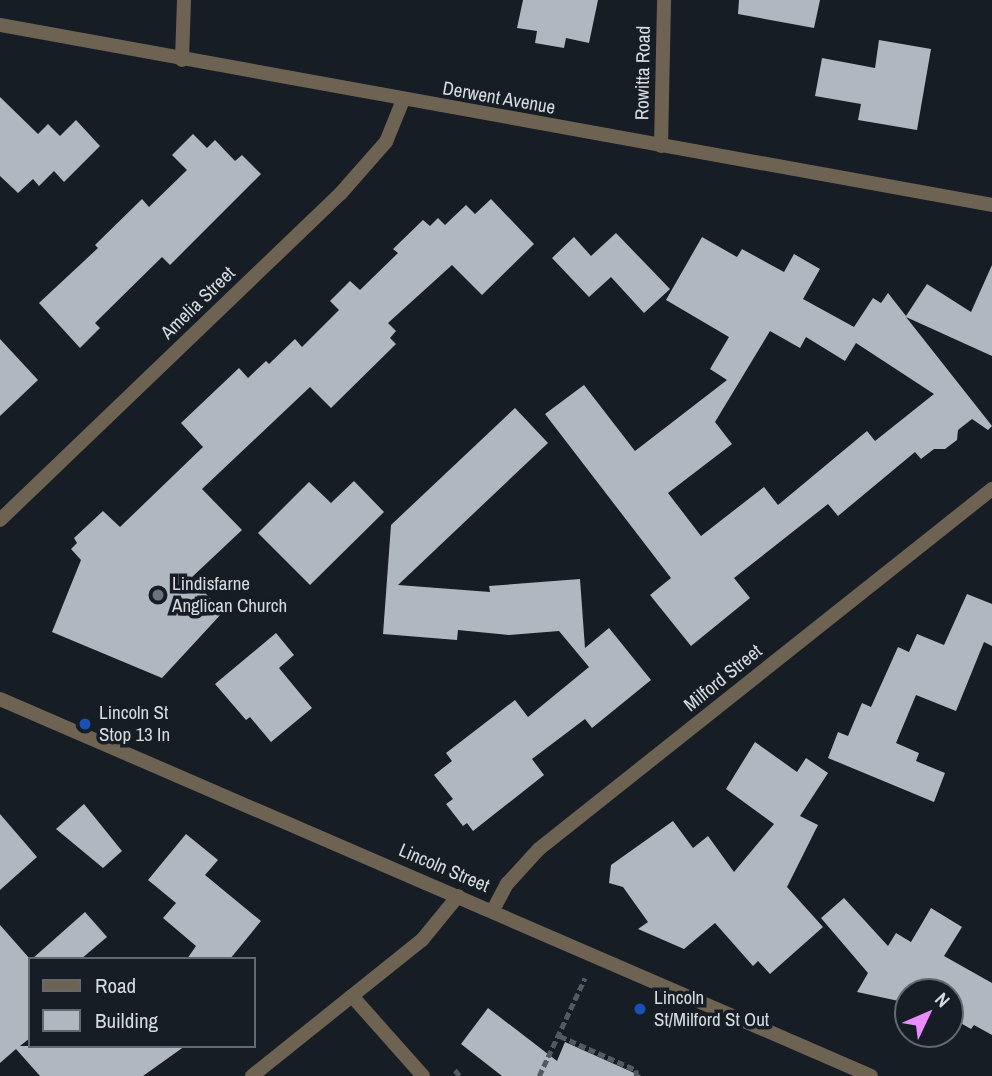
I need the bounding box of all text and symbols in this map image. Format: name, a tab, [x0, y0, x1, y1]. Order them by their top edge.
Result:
street label: Rowitta Road	[631, 26, 655, 120]
street label: Derwent Avenue	[440, 77, 558, 119]
street label: Amelia Street	[156, 262, 240, 344]
place label: Lindisfarne Anglican Church	[172, 573, 287, 617]
marker: Lindisfarne Anglican Church	[150, 587, 166, 603]
street label: Milford Street	[679, 640, 767, 716]
place label: Lincoln St Stop 13 In	[99, 702, 170, 746]
marker: Lincoln St Stop 13 In	[77, 716, 93, 732]
street label: Lincoln Street	[395, 839, 493, 897]
legend	[28, 957, 256, 1048]
text: Road	[95, 971, 136, 1000]
north arrow	[894, 978, 964, 1048]
place label: Lincoln St/Milford St Out	[654, 987, 769, 1031]
text: N	[929, 987, 956, 1013]
marker: Lincoln St/Milford St Out	[632, 1001, 648, 1017]
text: Building	[95, 1006, 158, 1035]

